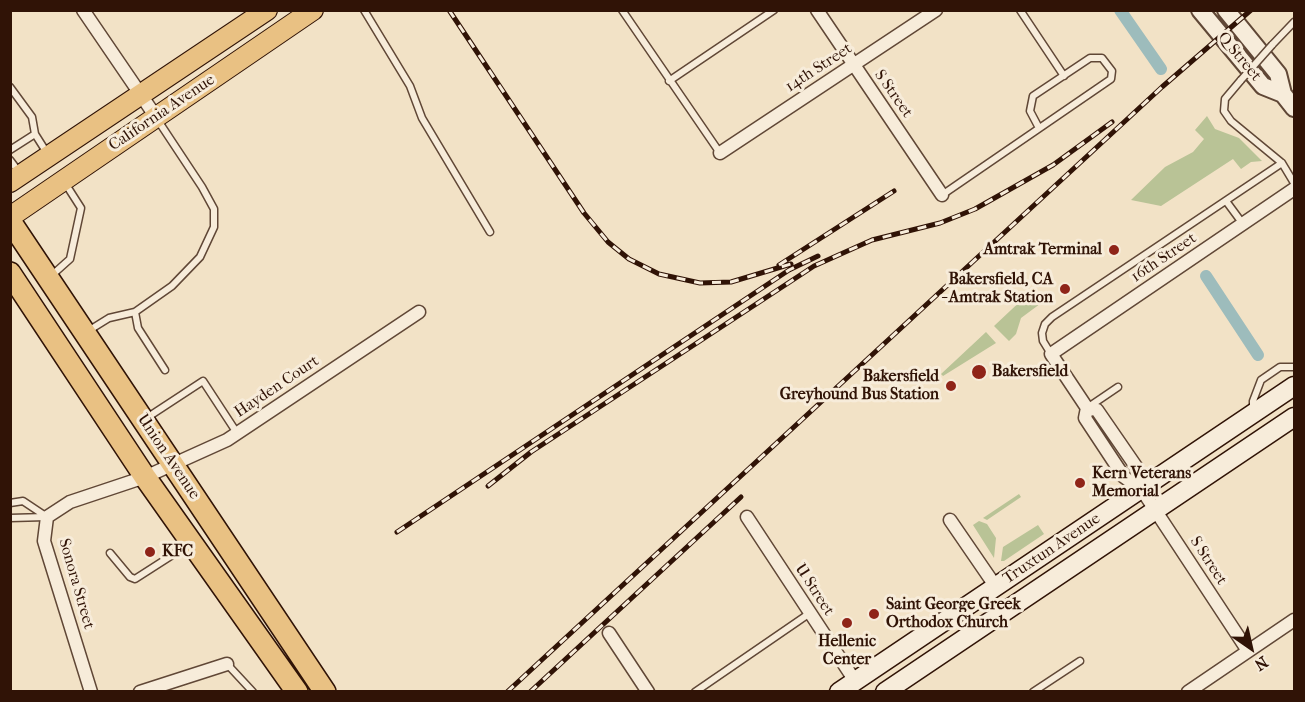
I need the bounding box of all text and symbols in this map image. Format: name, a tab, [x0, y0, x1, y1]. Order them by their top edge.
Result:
street label: Q Street	[1213, 29, 1265, 85]
street label: 14th Street	[782, 39, 856, 97]
street label: S Street	[870, 66, 916, 122]
street label: California Avenue	[105, 70, 219, 156]
street label: 16th Street	[1128, 229, 1200, 287]
place label: Amtrak Terminal	[984, 240, 1102, 260]
marker: Amtrak Terminal	[1107, 243, 1121, 257]
place label: Bakersfield, CA - Amtrak Station	[941, 270, 1053, 308]
marker: Bakersfield, CA - Amtrak Station	[1058, 282, 1072, 296]
street label: Hayden Court	[231, 352, 323, 422]
place label: Bakersfield	[992, 362, 1068, 382]
marker: Bakersfield	[970, 363, 988, 381]
place label: Bakersfield Greyhound Bus Station	[780, 367, 939, 405]
marker: Bakersfield Greyhound Bus Station	[944, 379, 958, 393]
street label: Union Avenue	[132, 411, 204, 503]
place label: Kern Veterans Memorial	[1092, 464, 1191, 502]
marker: Kern Veterans Memorial	[1073, 476, 1087, 490]
street label: Truxtun Avenue	[1000, 509, 1104, 589]
street label: S Street	[1185, 533, 1231, 589]
street label: Sonora Street	[54, 536, 98, 632]
place label: KFC	[162, 542, 193, 562]
marker: KFC	[143, 545, 157, 559]
street label: U Street	[790, 560, 838, 620]
place label: Saint George Greek Orthodox Church	[886, 595, 1021, 633]
marker: Saint George Greek Orthodox Church	[867, 607, 881, 621]
marker: Hellenic Center	[840, 616, 854, 630]
north arrow	[1221, 618, 1281, 678]
place label: Hellenic Center	[818, 632, 876, 670]
text: N	[1251, 652, 1272, 675]

